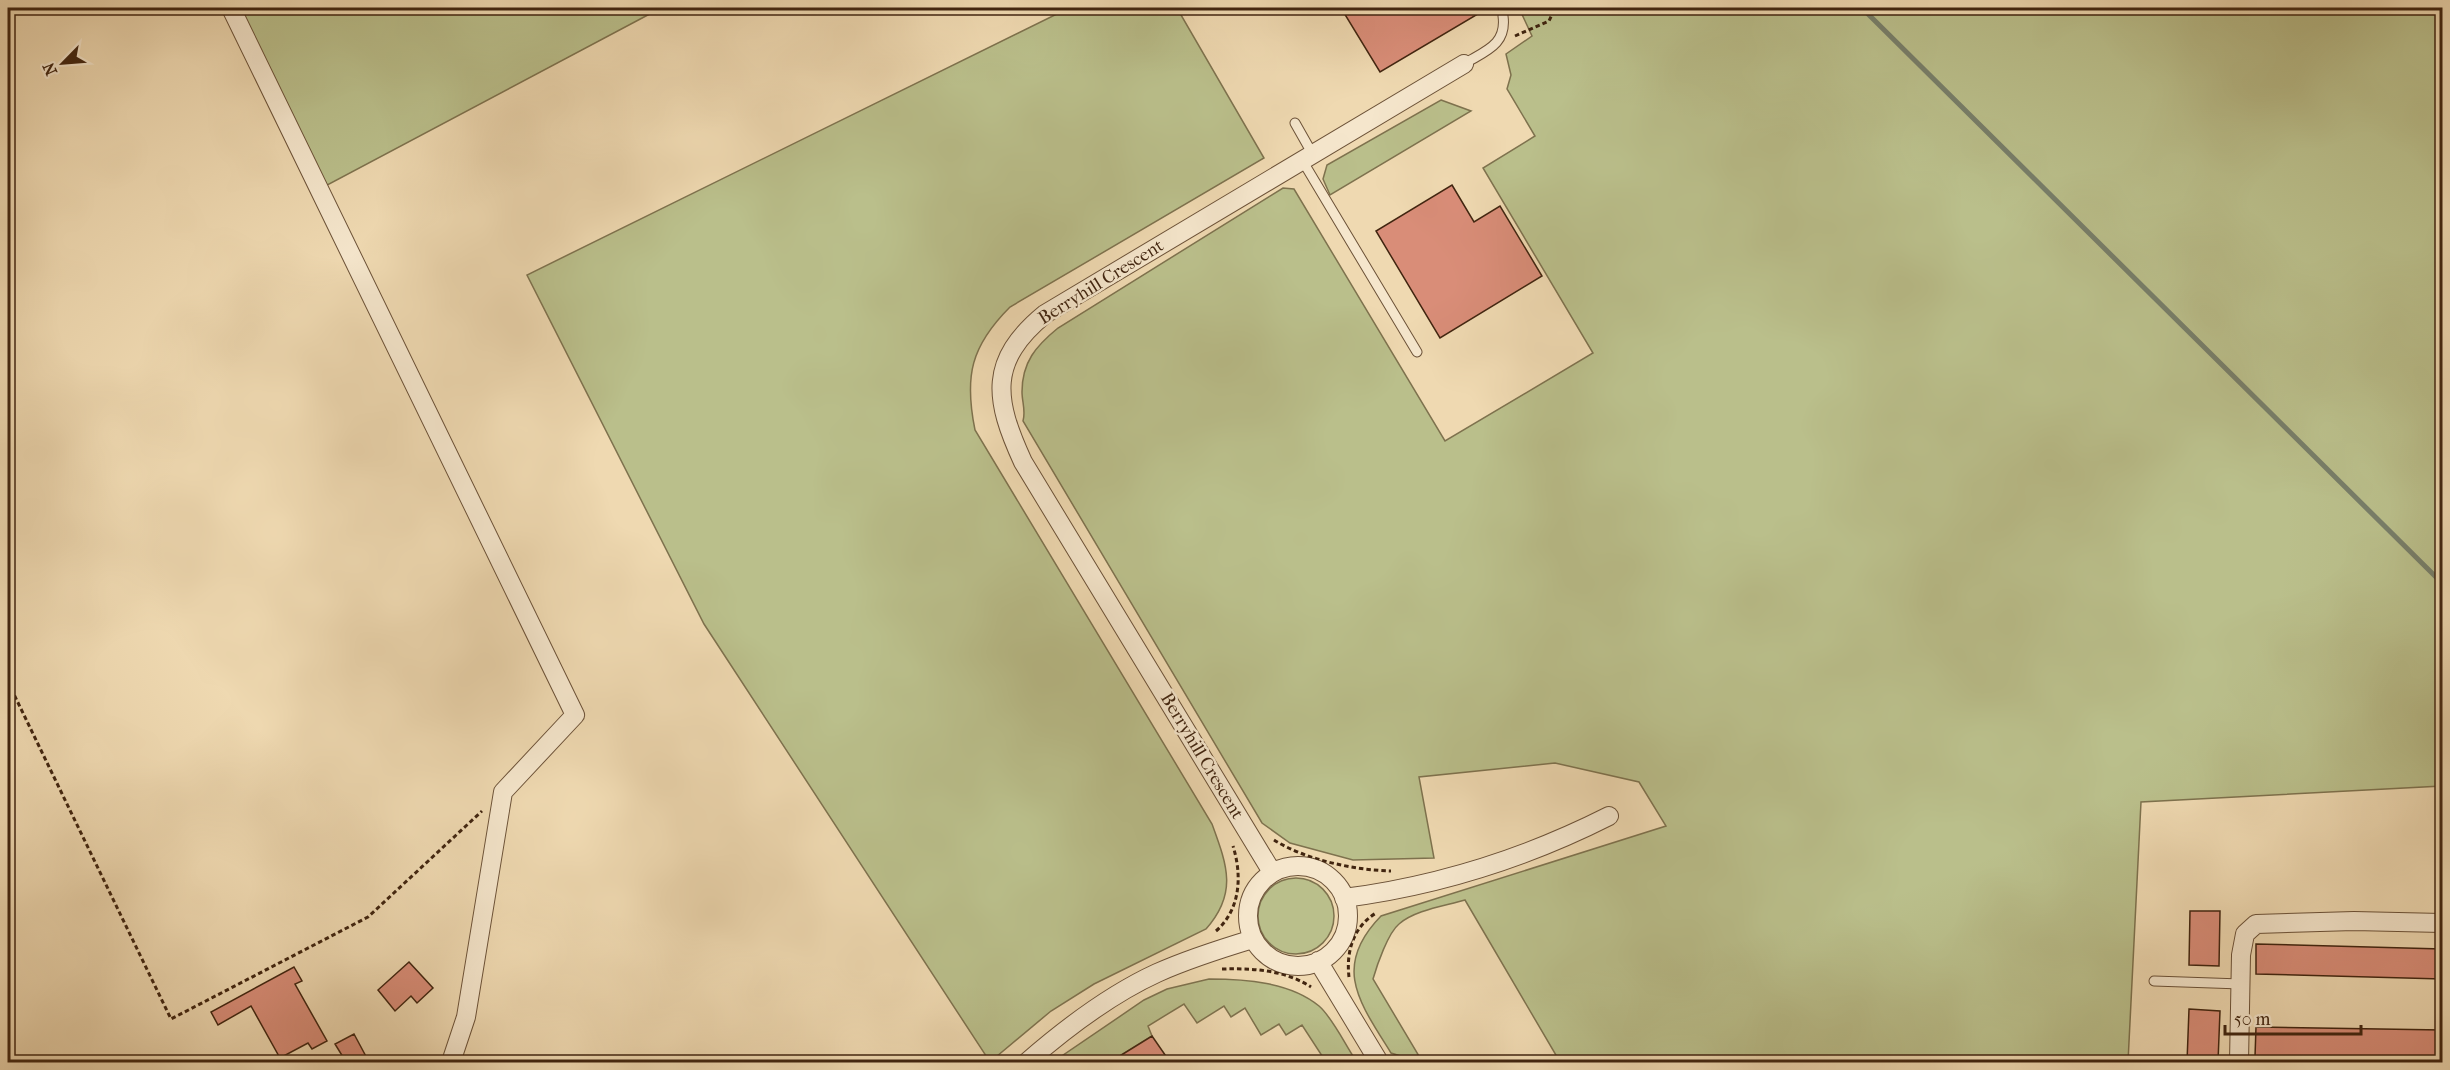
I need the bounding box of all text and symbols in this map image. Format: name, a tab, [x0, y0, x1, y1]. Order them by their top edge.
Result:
north arrow	[33, 33, 93, 93]
text: N	[38, 59, 61, 79]
street label: Berryhill Crescent	[1035, 235, 1168, 329]
street label: Berryhill Crescent	[1156, 689, 1248, 823]
scale bar	[2225, 998, 2362, 1036]
text: 50 m	[2234, 1009, 2271, 1030]

